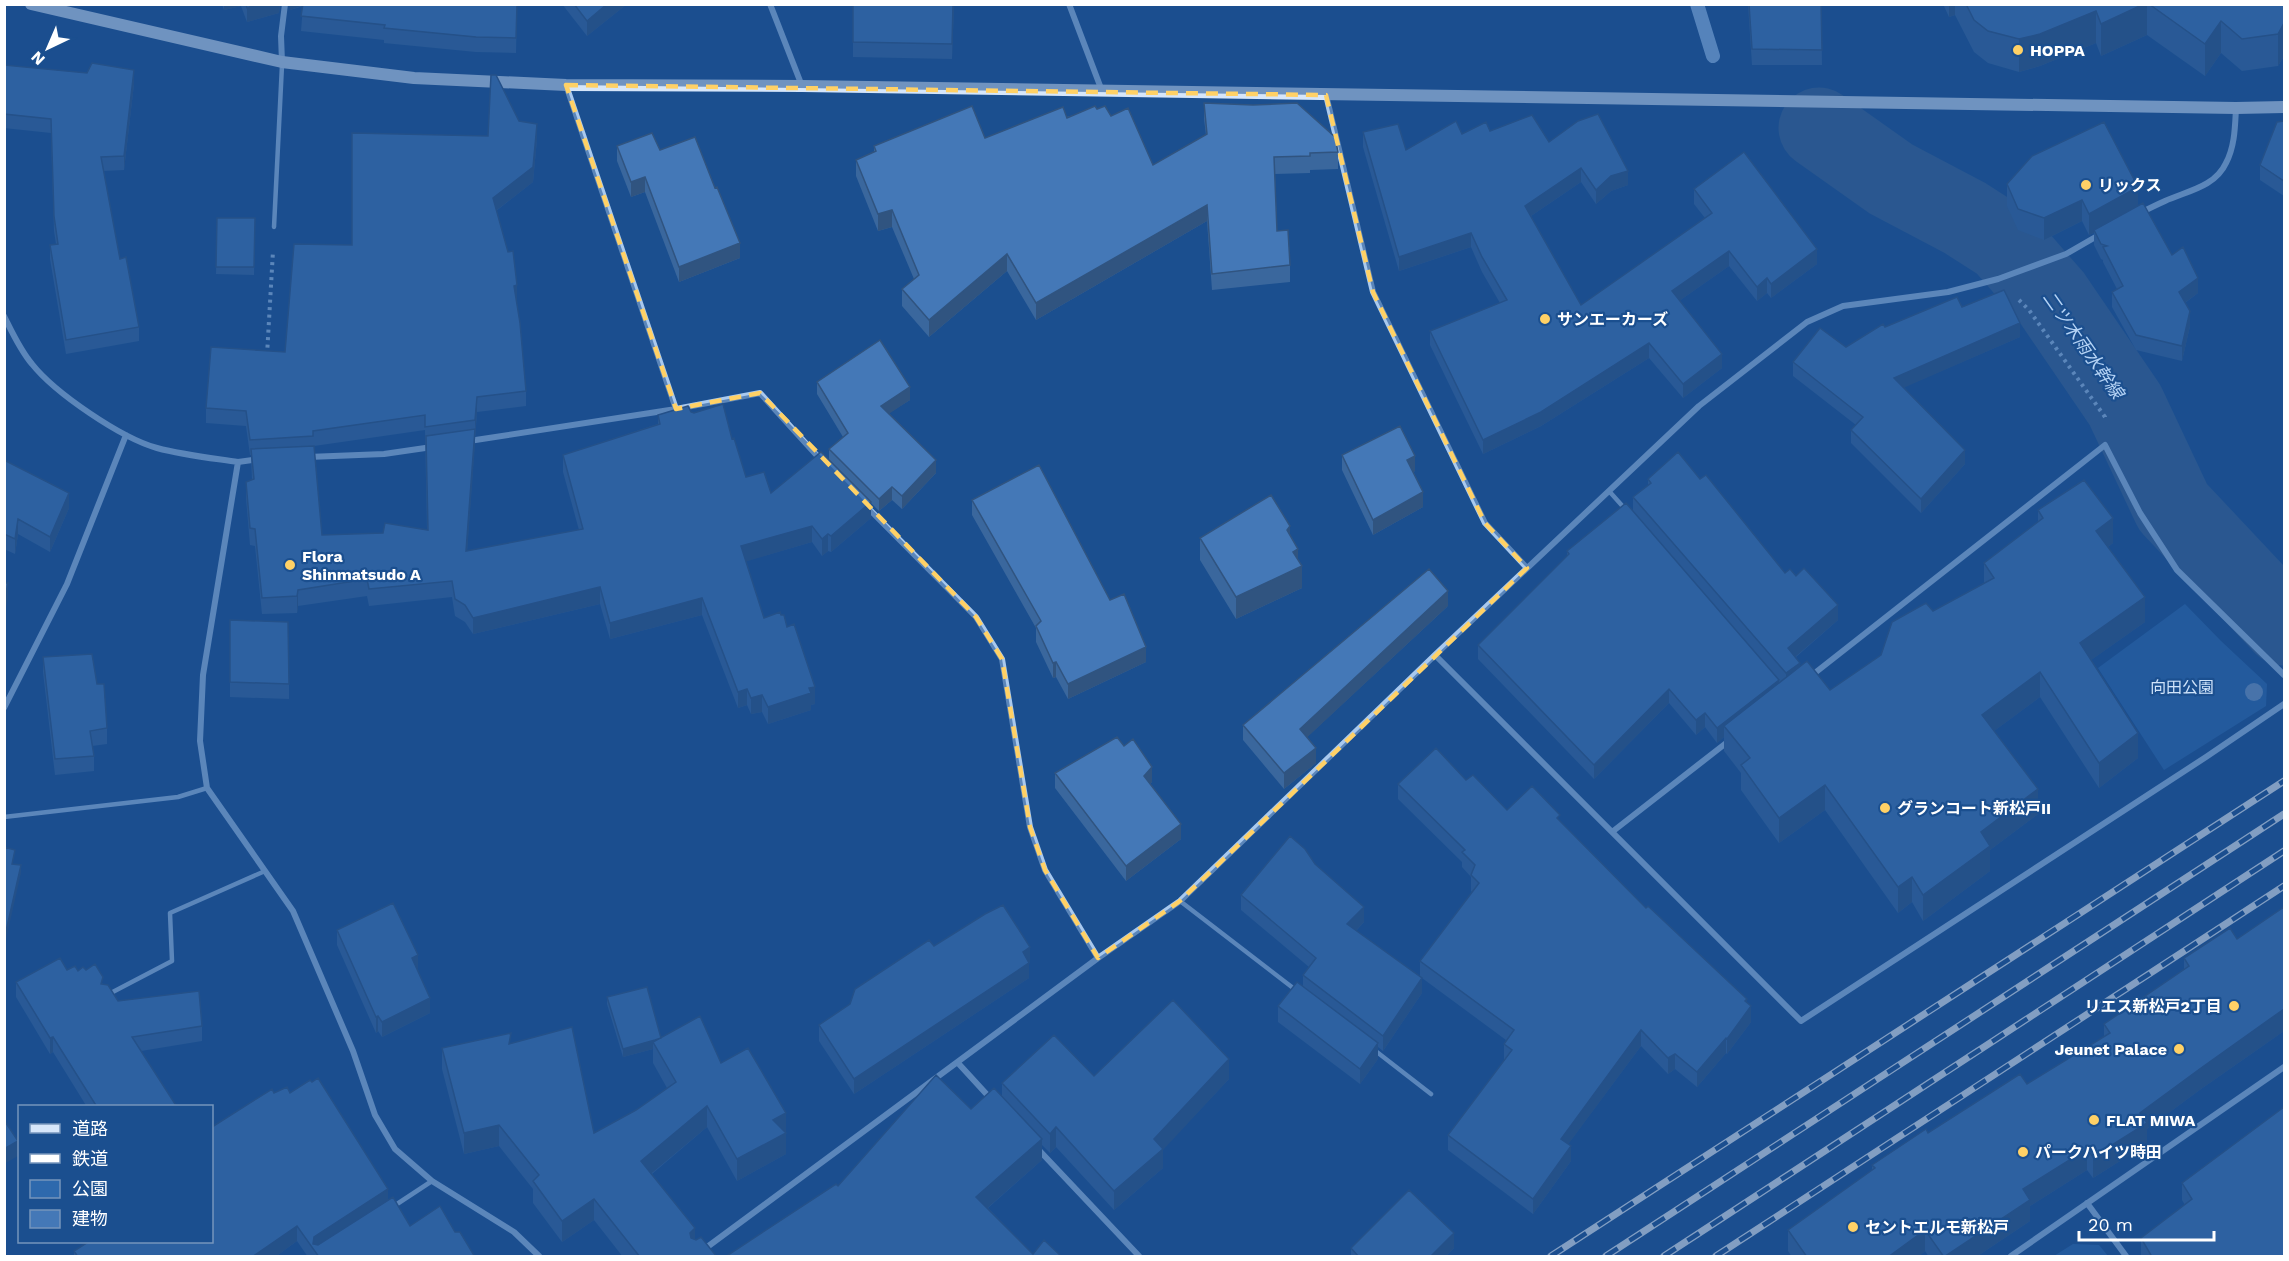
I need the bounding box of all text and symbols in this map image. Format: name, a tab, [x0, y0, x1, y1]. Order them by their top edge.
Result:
north arrow	[18, 18, 78, 78]
place label: HOPPA	[2030, 41, 2085, 60]
marker: HOPPA	[2011, 43, 2025, 57]
text: N	[27, 47, 49, 69]
place label: リックス	[2098, 176, 2162, 195]
marker: リックス	[2079, 178, 2093, 192]
water label: 二ツ木雨水幹線	[2039, 287, 2129, 404]
place label: サンエーカーズ	[1557, 310, 1668, 329]
marker: サンエーカーズ	[1538, 312, 1552, 326]
place label: Flora Shinmatsudo A	[302, 547, 421, 584]
marker: Flora Shinmatsudo A	[283, 558, 297, 572]
park label: 向田公園	[2150, 678, 2214, 697]
place label: グランコート新松戸II	[1897, 799, 2051, 818]
marker: グランコート新松戸II	[1878, 801, 1892, 815]
place label: リエス新松戸2丁目	[2084, 997, 2222, 1016]
marker: リエス新松戸2丁目	[2227, 999, 2241, 1013]
place label: Jeunet Palace	[2054, 1040, 2167, 1059]
marker: Jeunet Palace	[2172, 1042, 2186, 1056]
legend	[18, 1105, 213, 1243]
place label: FLAT MIWA	[2106, 1111, 2195, 1130]
marker: FLAT MIWA	[2087, 1113, 2101, 1127]
text: 道路	[72, 1118, 108, 1139]
place label: パークハイツ時田	[2035, 1143, 2162, 1162]
marker: パークハイツ時田	[2016, 1145, 2030, 1159]
text: 鉄道	[72, 1148, 108, 1169]
text: 公園	[72, 1178, 108, 1199]
scale bar	[2079, 1204, 2214, 1242]
text: 建物	[72, 1208, 108, 1229]
text: 20 m	[2088, 1214, 2133, 1235]
place label: セントエルモ新松戸	[1865, 1218, 2009, 1237]
marker: セントエルモ新松戸	[1846, 1220, 1860, 1234]

